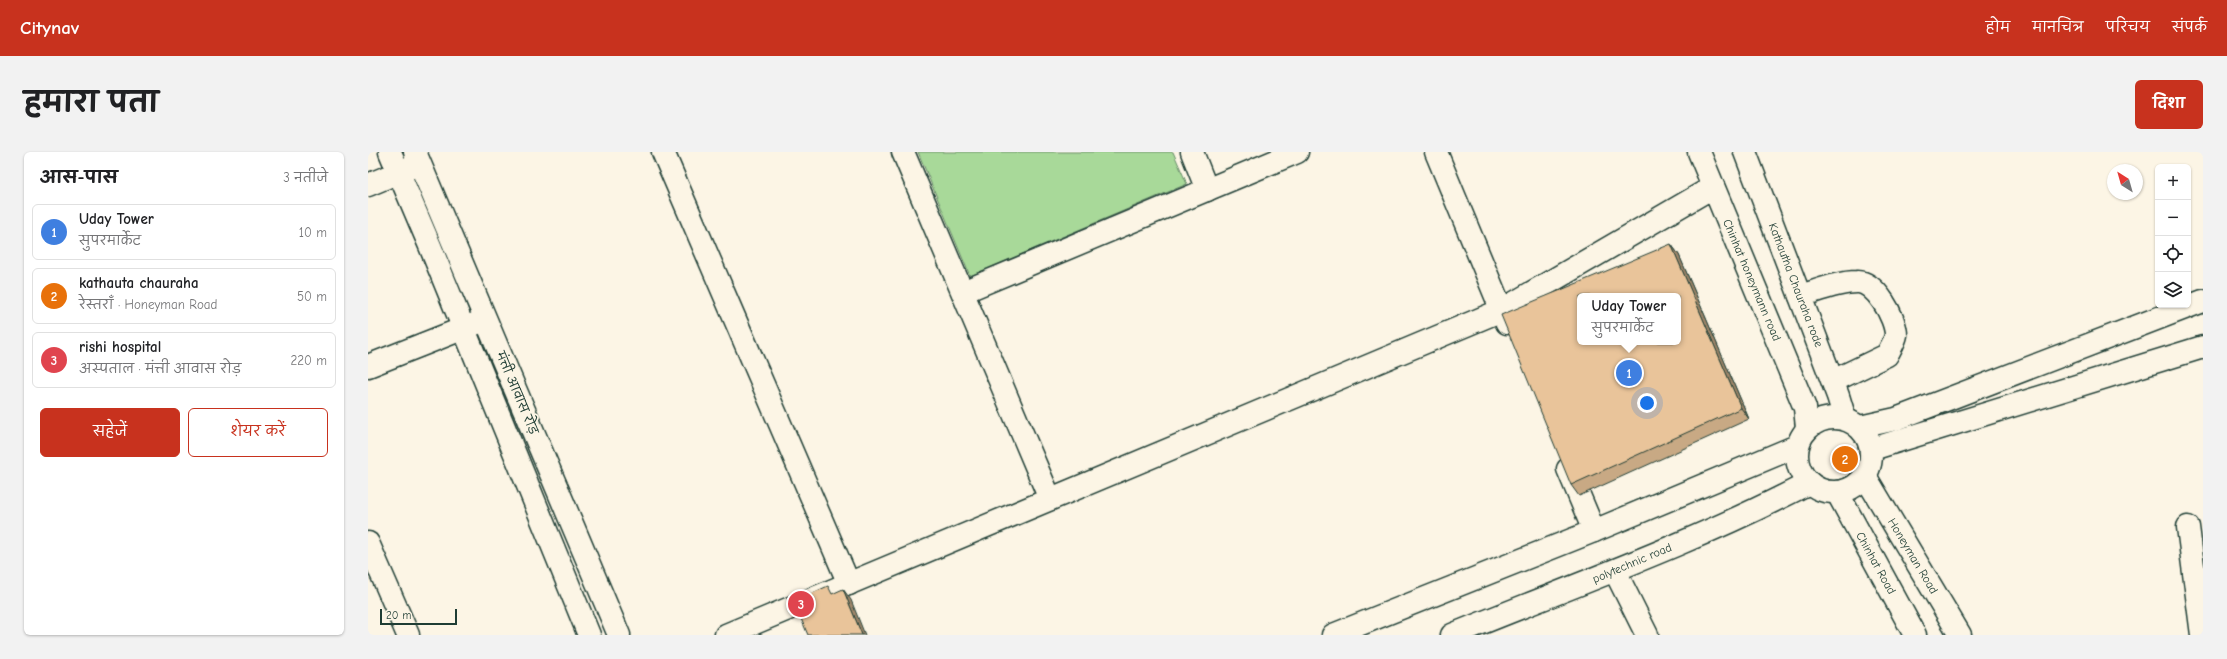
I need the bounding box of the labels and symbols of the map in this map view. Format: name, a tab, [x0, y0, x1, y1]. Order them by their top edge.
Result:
north arrow	[2107, 164, 2143, 200]
street label: Chinhat honeymann road	[1720, 217, 1784, 343]
street label: Kathautha Chauraha rode	[1766, 221, 1826, 349]
street label: मंत्ती आवास रोड़	[492, 348, 543, 438]
pin: 1	[1616, 358, 1642, 388]
your location	[1637, 393, 1657, 413]
pin: 2	[1832, 444, 1858, 474]
street label: Honeyman Road	[1885, 516, 1941, 596]
street label: Chinhat Road	[1853, 529, 1899, 597]
street label: polytechnic road	[1590, 540, 1674, 586]
pin: 3	[788, 589, 814, 619]
scale bar	[380, 607, 457, 626]

